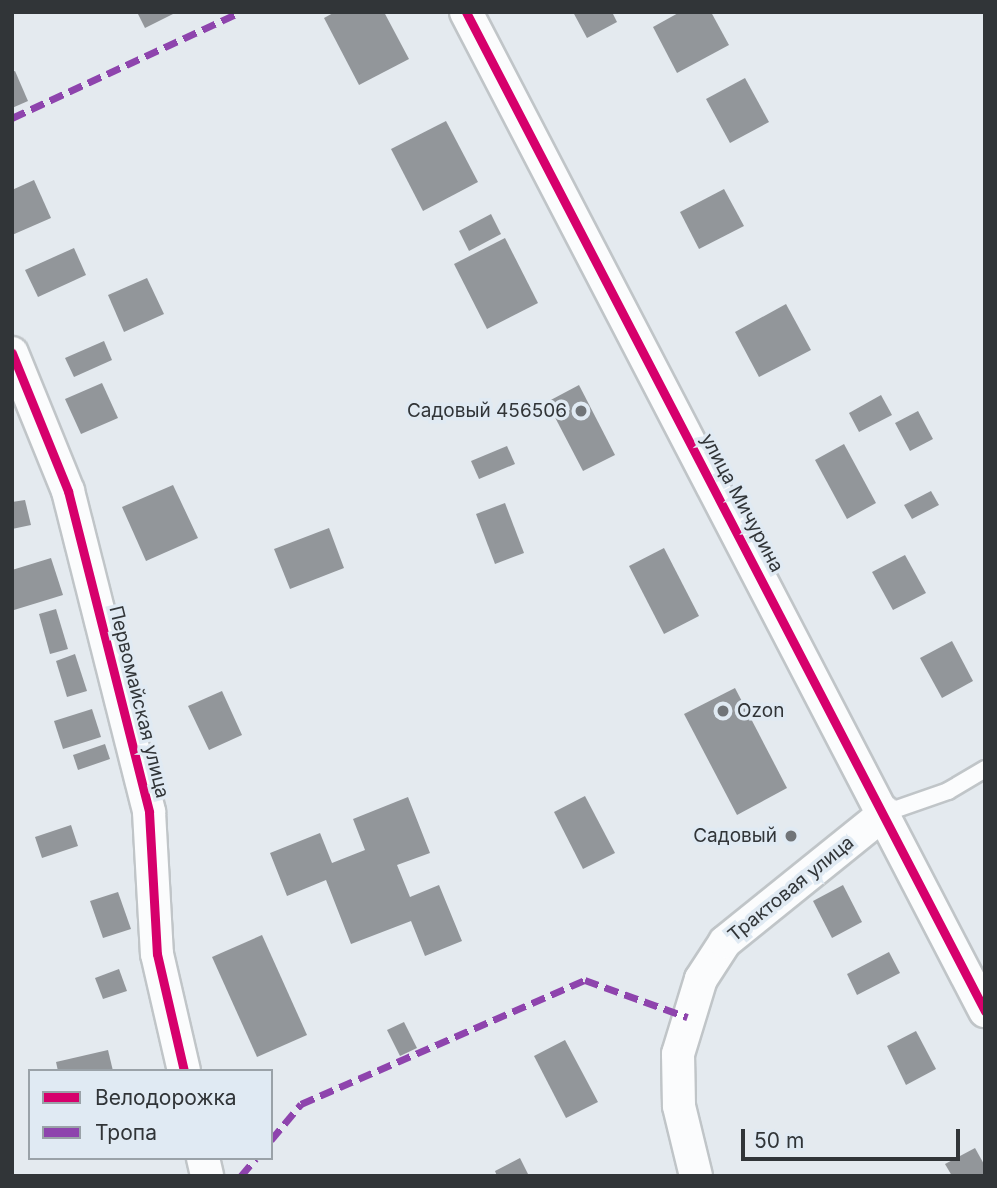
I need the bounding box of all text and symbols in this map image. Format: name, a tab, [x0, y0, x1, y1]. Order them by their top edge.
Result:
place label: Садовый 456506	[407, 400, 567, 422]
marker: Садовый 456506	[573, 403, 589, 419]
street label: улица Мичурина	[696, 430, 788, 576]
street label: Первомайская улица	[104, 604, 174, 800]
place label: Ozon	[737, 700, 784, 722]
marker: Ozon	[715, 703, 731, 719]
place label: Садовый	[693, 825, 777, 847]
marker: Садовый	[783, 828, 799, 844]
street label: Трактовая улица	[724, 831, 858, 947]
legend	[28, 1069, 273, 1160]
text: Велодорожка	[95, 1085, 237, 1110]
scale bar	[745, 1114, 964, 1158]
text: Тропа	[95, 1120, 157, 1145]
text: 50 m	[754, 1128, 804, 1153]

